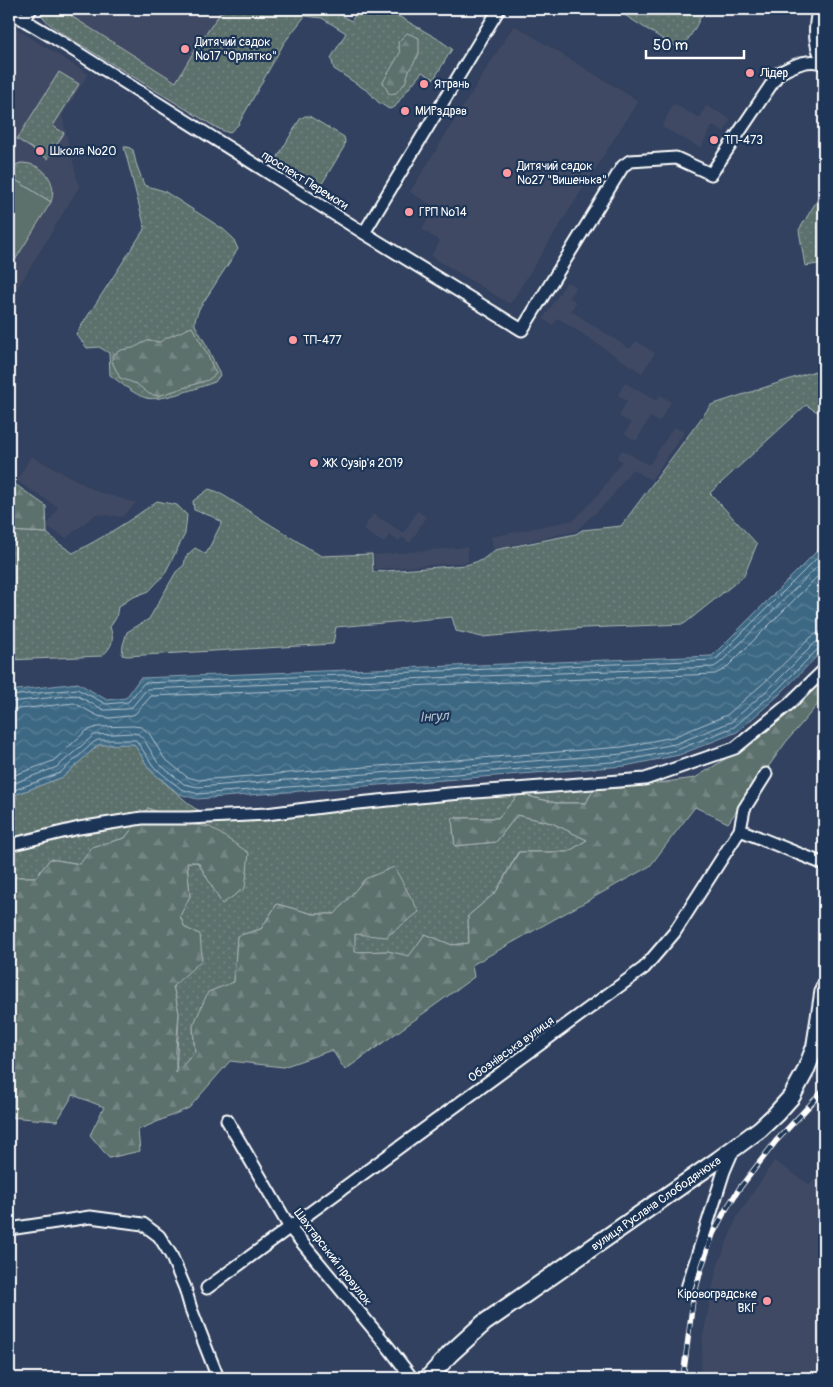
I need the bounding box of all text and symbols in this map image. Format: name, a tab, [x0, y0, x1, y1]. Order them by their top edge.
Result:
scale bar	[646, 28, 743, 60]
place label: Дитячий садок №17 "Орлятко"	[194, 35, 277, 64]
text: 50 m	[653, 36, 688, 55]
marker: Дитячий садок №17 "Орлятко"	[179, 43, 191, 55]
place label: Лідер	[759, 66, 788, 81]
marker: Лідер	[744, 67, 756, 79]
place label: Ятрань	[434, 77, 470, 92]
marker: Ятрань	[418, 78, 430, 90]
place label: МИРздрав	[415, 104, 467, 119]
marker: МИРздрав	[399, 105, 411, 117]
place label: ТП-473	[724, 133, 763, 148]
marker: ТП-473	[708, 134, 720, 146]
place label: Школа №20	[50, 144, 116, 159]
marker: Школа №20	[34, 145, 46, 157]
street label: проспект Перемоги	[259, 148, 352, 214]
place label: Дитячий садок №27 "Вишенька"	[516, 159, 607, 188]
marker: Дитячий садок №27 "Вишенька"	[501, 167, 513, 179]
place label: ГРП №14	[419, 205, 467, 220]
marker: ГРП №14	[403, 206, 415, 218]
place label: ТП-477	[303, 333, 342, 348]
marker: ТП-477	[287, 334, 299, 346]
place label: ЖК Сузір'я 2019	[322, 456, 403, 471]
marker: ЖК Сузір'я 2019	[308, 457, 320, 469]
water label: Інгул	[419, 707, 451, 726]
street label: Обознівська вулиця	[465, 1013, 557, 1086]
street label: вулиця Руслана Слободянюка	[588, 1153, 724, 1254]
street label: Шахтарський провулок	[290, 1206, 375, 1309]
place label: Кіровоградське ВКГ	[677, 1287, 757, 1316]
marker: Кіровоградське ВКГ	[761, 1295, 773, 1307]

